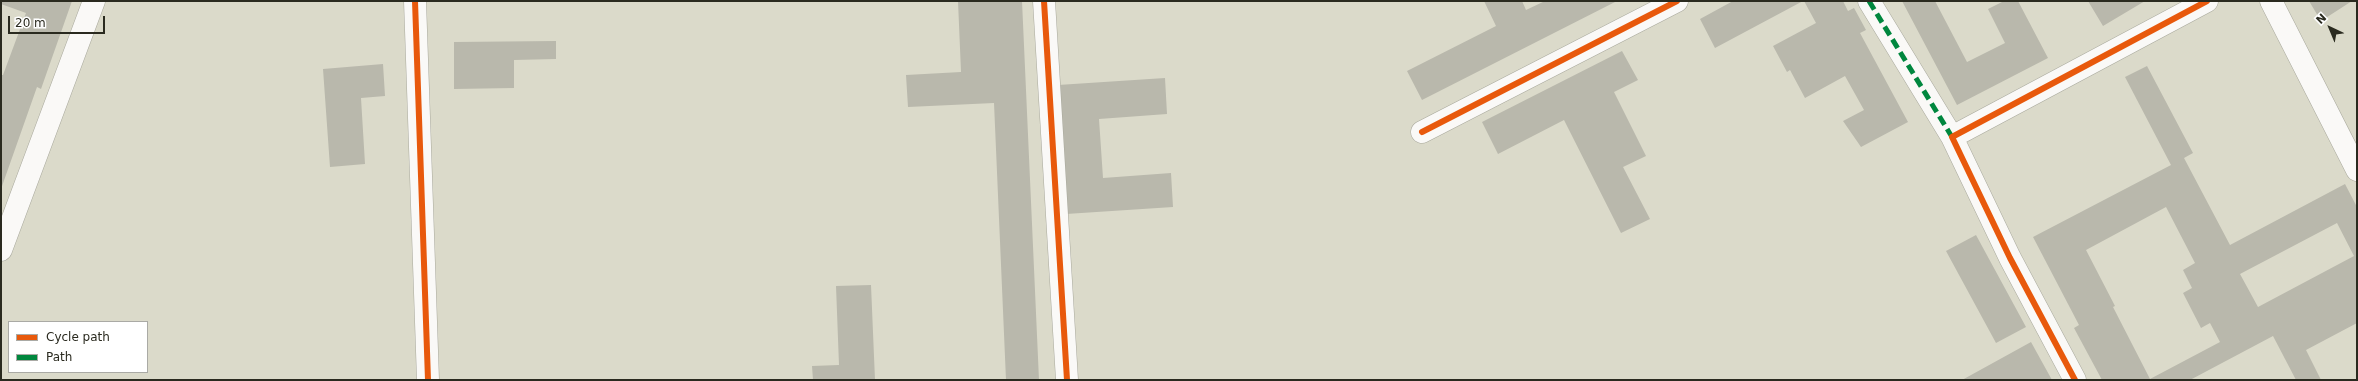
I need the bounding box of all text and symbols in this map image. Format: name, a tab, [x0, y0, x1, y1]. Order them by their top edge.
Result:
scale bar	[10, 8, 107, 34]
north arrow	[2310, 8, 2350, 48]
text: N	[2313, 11, 2329, 27]
text: 20 m	[15, 16, 46, 30]
legend	[8, 321, 148, 373]
text: Cycle path	[46, 330, 110, 344]
text: Path	[46, 350, 72, 364]

